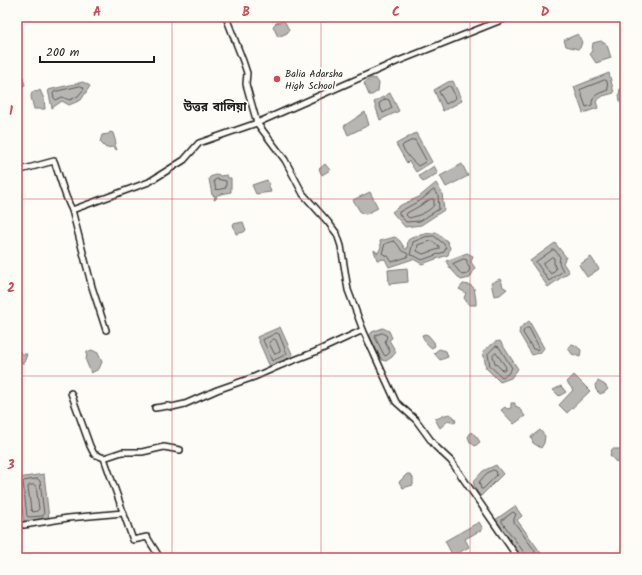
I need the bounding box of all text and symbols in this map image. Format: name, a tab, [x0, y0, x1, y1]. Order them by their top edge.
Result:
text: A	[93, 2, 101, 23]
text: B	[242, 2, 250, 23]
text: C	[392, 2, 400, 23]
text: D	[541, 2, 550, 23]
scale bar	[40, 38, 154, 64]
text: 200 m	[46, 43, 80, 62]
place label: Balia Adarsha High School	[285, 66, 343, 94]
marker: Balia Adarsha High School	[272, 74, 282, 84]
district label: উত্তর বালিয়া	[182, 98, 247, 117]
text: 1	[9, 101, 13, 122]
text: 2	[7, 278, 15, 299]
text: 3	[6, 455, 15, 476]

